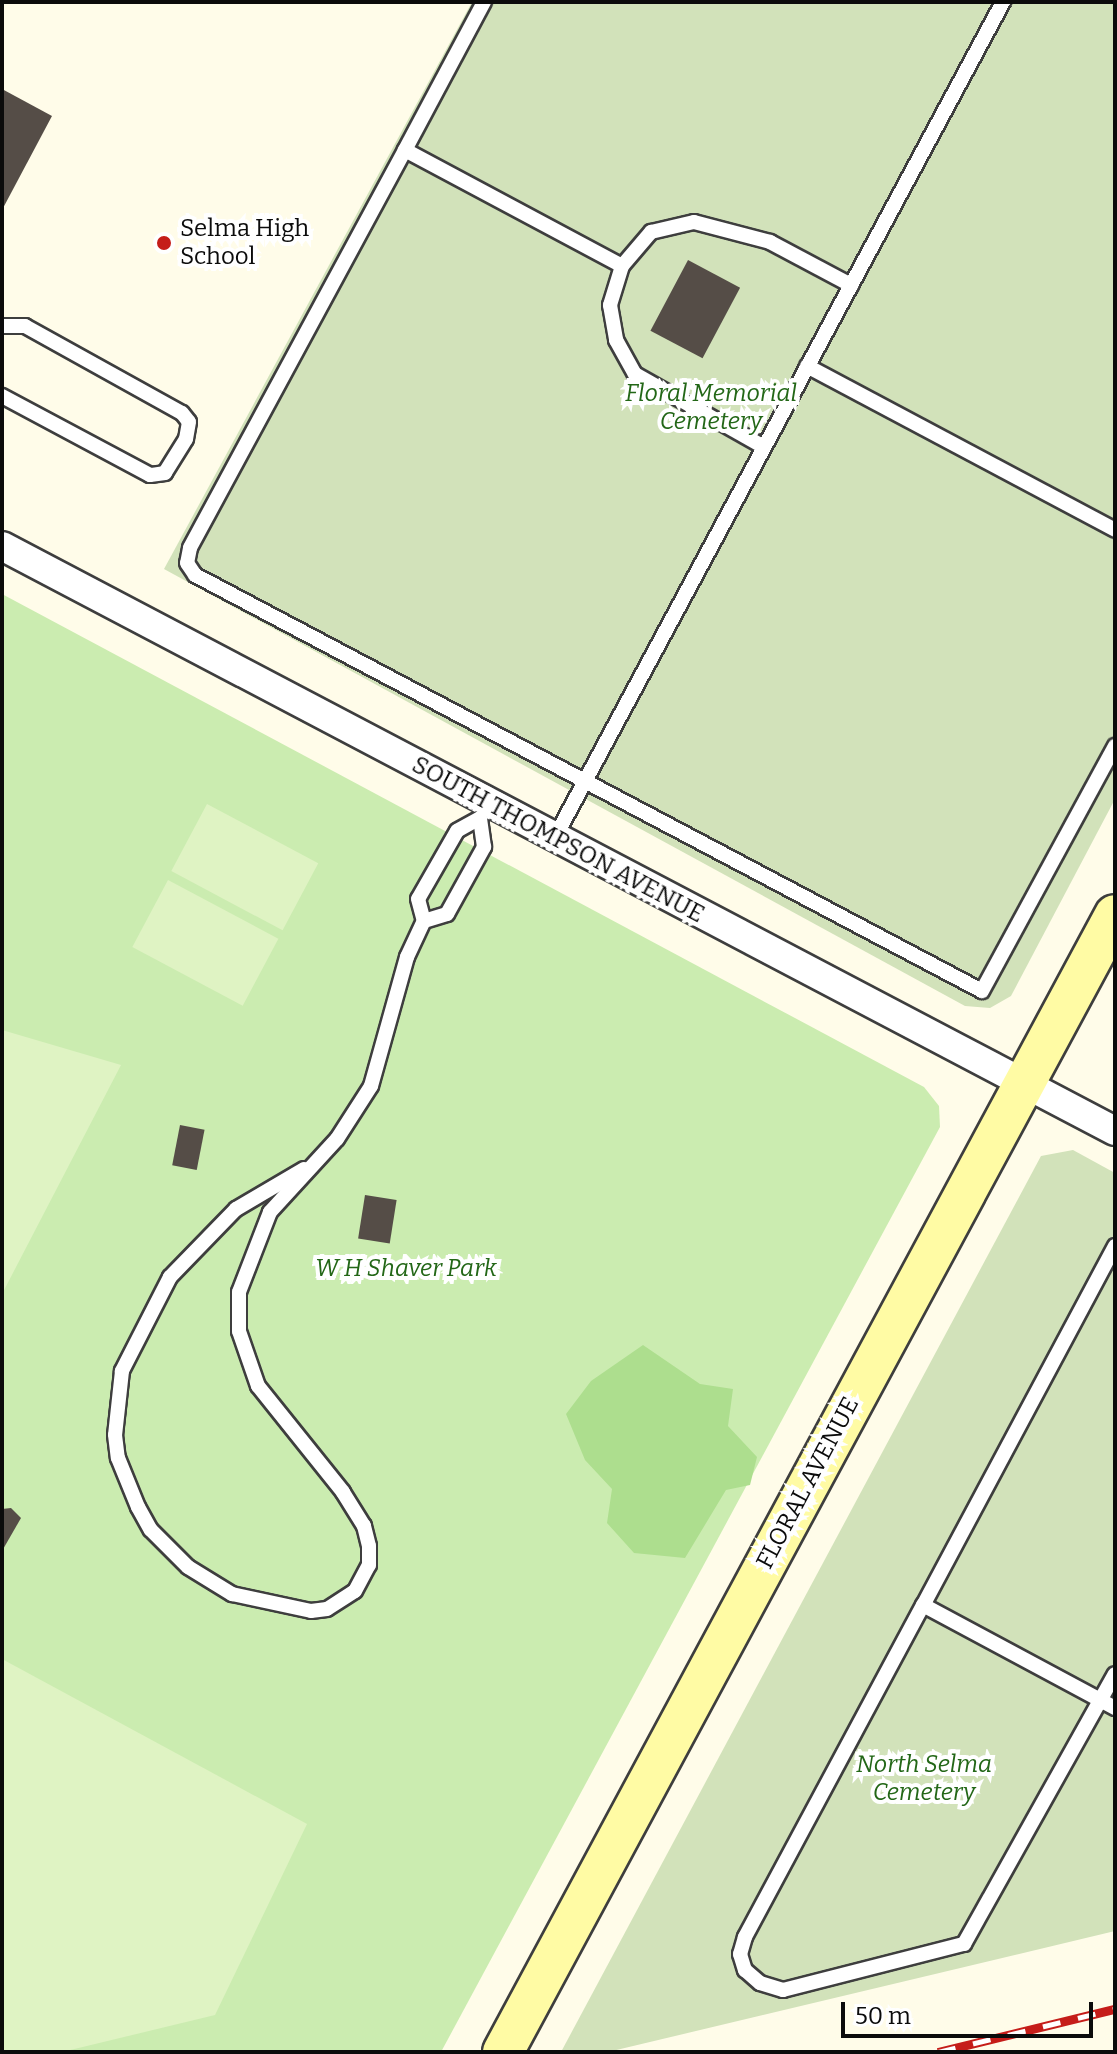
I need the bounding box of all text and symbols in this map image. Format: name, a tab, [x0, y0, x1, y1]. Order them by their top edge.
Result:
place label: Selma High School	[180, 215, 309, 271]
marker: Selma High School	[155, 234, 173, 252]
park label: Floral Memorial Cemetery	[625, 380, 797, 436]
street label: SOUTH THOMPSON AVENUE	[407, 751, 709, 929]
park label: W H Shaver Park	[315, 1255, 497, 1283]
street label: FLORAL AVENUE	[751, 1392, 865, 1574]
park label: North Selma Cemetery	[856, 1751, 992, 1807]
scale bar	[845, 1986, 1097, 2036]
text: 50 m	[855, 2002, 911, 2030]

